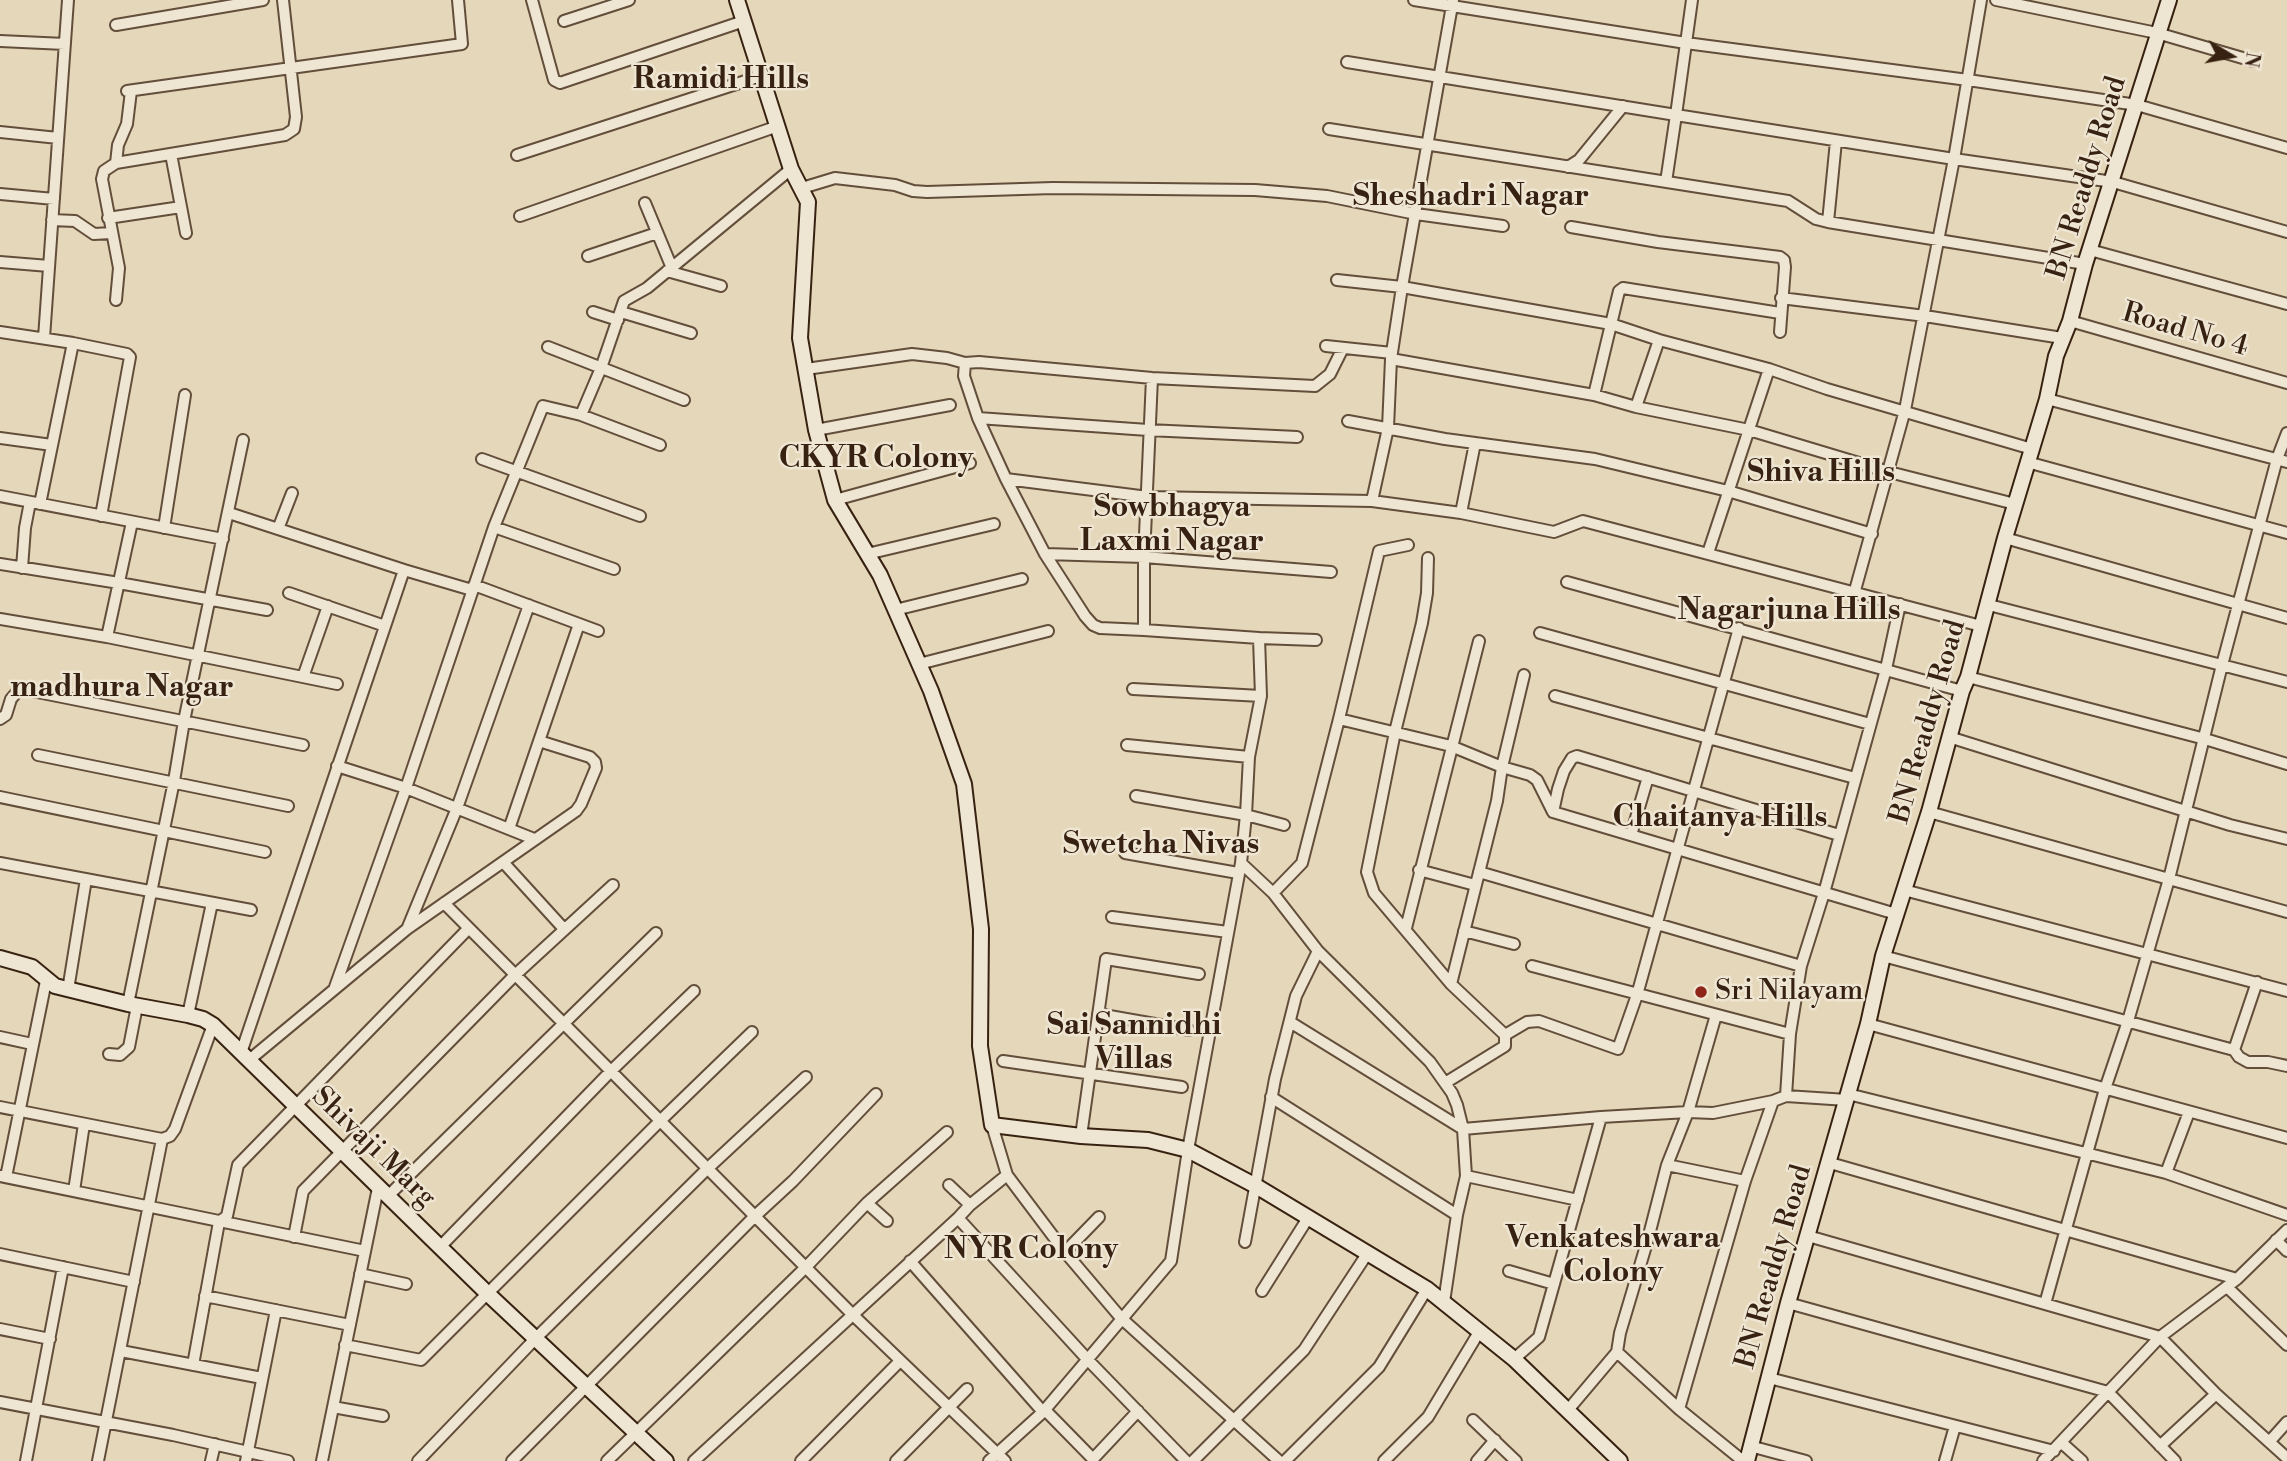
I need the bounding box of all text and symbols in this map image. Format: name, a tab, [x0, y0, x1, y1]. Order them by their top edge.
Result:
north arrow	[2196, 21, 2266, 91]
text: N	[2239, 50, 2265, 69]
district label: Ramidi Hills	[633, 63, 809, 99]
street label: BN Readdy Road	[2041, 73, 2135, 283]
district label: Sheshadri Nagar	[1353, 180, 1589, 216]
street label: Road No 4	[2118, 297, 2252, 365]
district label: CKYR Colony	[779, 442, 973, 478]
district label: Shiva Hills	[1747, 456, 1895, 492]
district label: Sowbhagya Laxmi Nagar	[1080, 491, 1264, 562]
district label: Nagarjuna Hills	[1677, 594, 1901, 630]
street label: BN Readdy Road	[1884, 616, 1974, 828]
district label: madhura Nagar	[10, 671, 234, 707]
district label: Chaitanya Hills	[1613, 801, 1827, 837]
district label: Swetcha Nivas	[1063, 828, 1259, 864]
place label: Sri Nilayam	[1715, 975, 1863, 1009]
marker: Sri Nilayam	[1693, 984, 1709, 1000]
district label: Sai Sannidhi Villas	[1047, 1009, 1221, 1080]
street label: Shivaji Marg	[304, 1081, 442, 1215]
street label: BN Readdy Road	[1730, 1161, 1820, 1373]
district label: Venkateshwara Colony	[1506, 1222, 1720, 1292]
district label: NYR Colony	[944, 1233, 1118, 1269]

